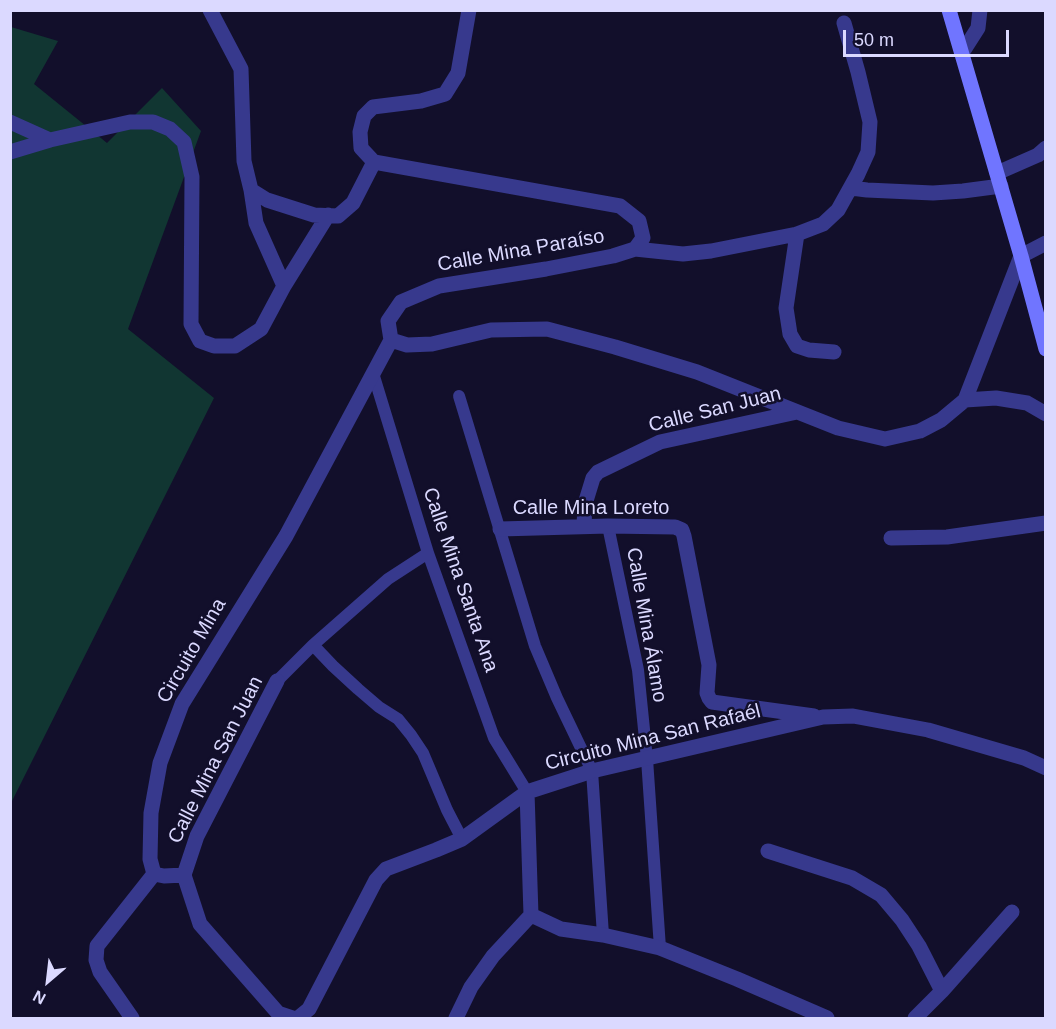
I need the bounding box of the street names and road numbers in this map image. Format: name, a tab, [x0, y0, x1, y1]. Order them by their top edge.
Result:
street label: Calle Mina Paraíso	[436, 225, 606, 277]
street label: Calle San Juan	[646, 382, 784, 438]
street label: Calle Mina Santa Ana	[417, 485, 503, 675]
street label: Calle Mina Loreto	[513, 496, 669, 520]
street label: Calle Mina Álamo	[621, 546, 671, 704]
street label: Circuito Mina	[152, 594, 232, 708]
street label: Calle Mina San Juan	[163, 672, 269, 848]
street label: Circuito Mina San Rafaél	[543, 700, 763, 776]

